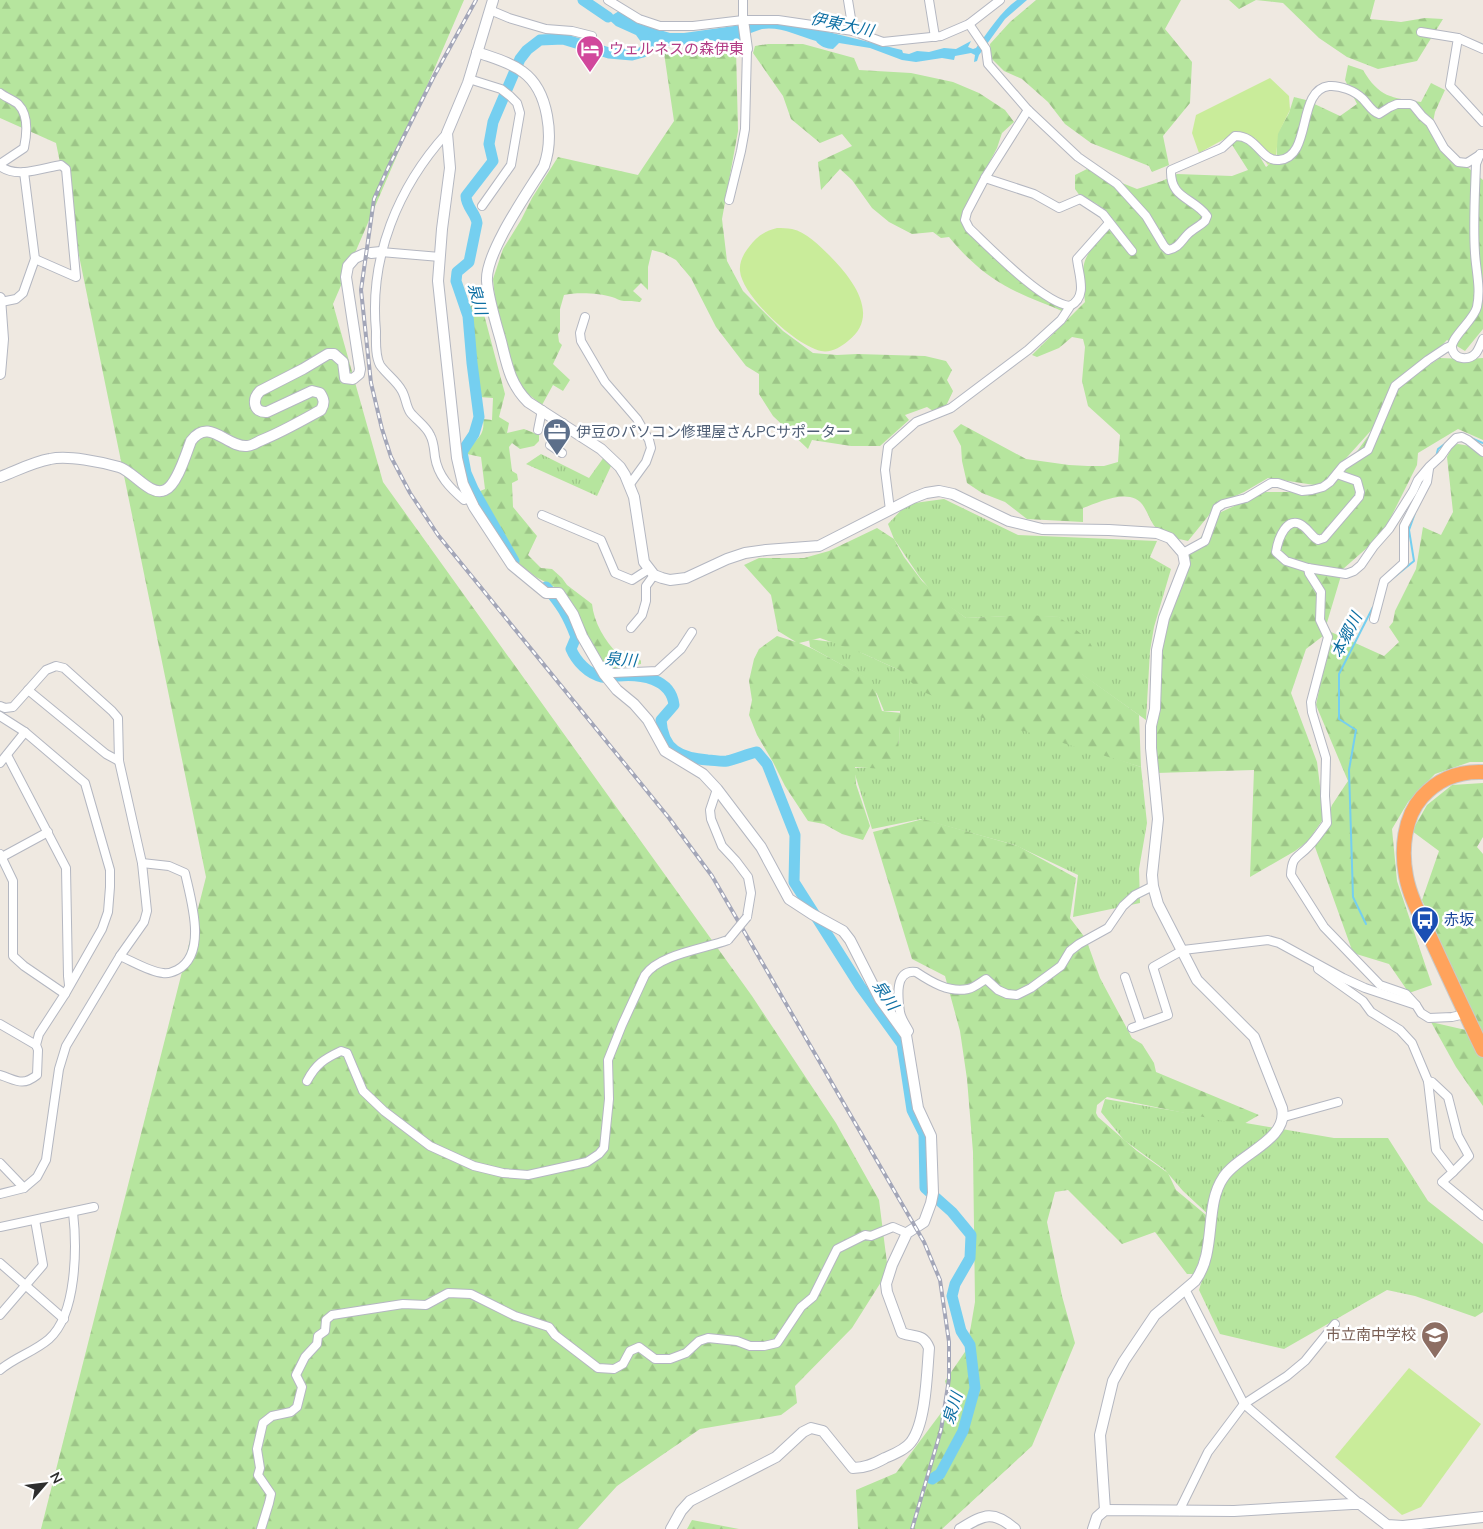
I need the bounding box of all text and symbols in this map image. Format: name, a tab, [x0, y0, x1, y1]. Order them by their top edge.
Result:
water label: 伊東大川	[809, 8, 877, 41]
hotel icon: ウェルネスの森伊東	[575, 34, 605, 73]
place label: ウェルネスの森伊東	[609, 39, 744, 58]
water label: 泉川	[464, 281, 492, 319]
office icon: 伊豆のパソコン修理屋さんPCサポーター	[542, 417, 572, 456]
place label: 伊豆のパソコン修理屋さんPCサポーター	[576, 422, 851, 441]
water label: 本郷川	[1326, 607, 1367, 661]
water label: 泉川	[604, 648, 640, 670]
bus stop icon: 赤坂	[1410, 905, 1440, 944]
place label: 赤坂	[1444, 910, 1474, 929]
water label: 泉川	[869, 976, 905, 1015]
school or university icon: 市立南中学校	[1420, 1320, 1450, 1359]
place label: 市立南中学校	[1326, 1325, 1416, 1344]
water label: 泉川	[938, 1388, 967, 1426]
north arrow	[20, 1459, 70, 1509]
text: N	[46, 1469, 67, 1487]

